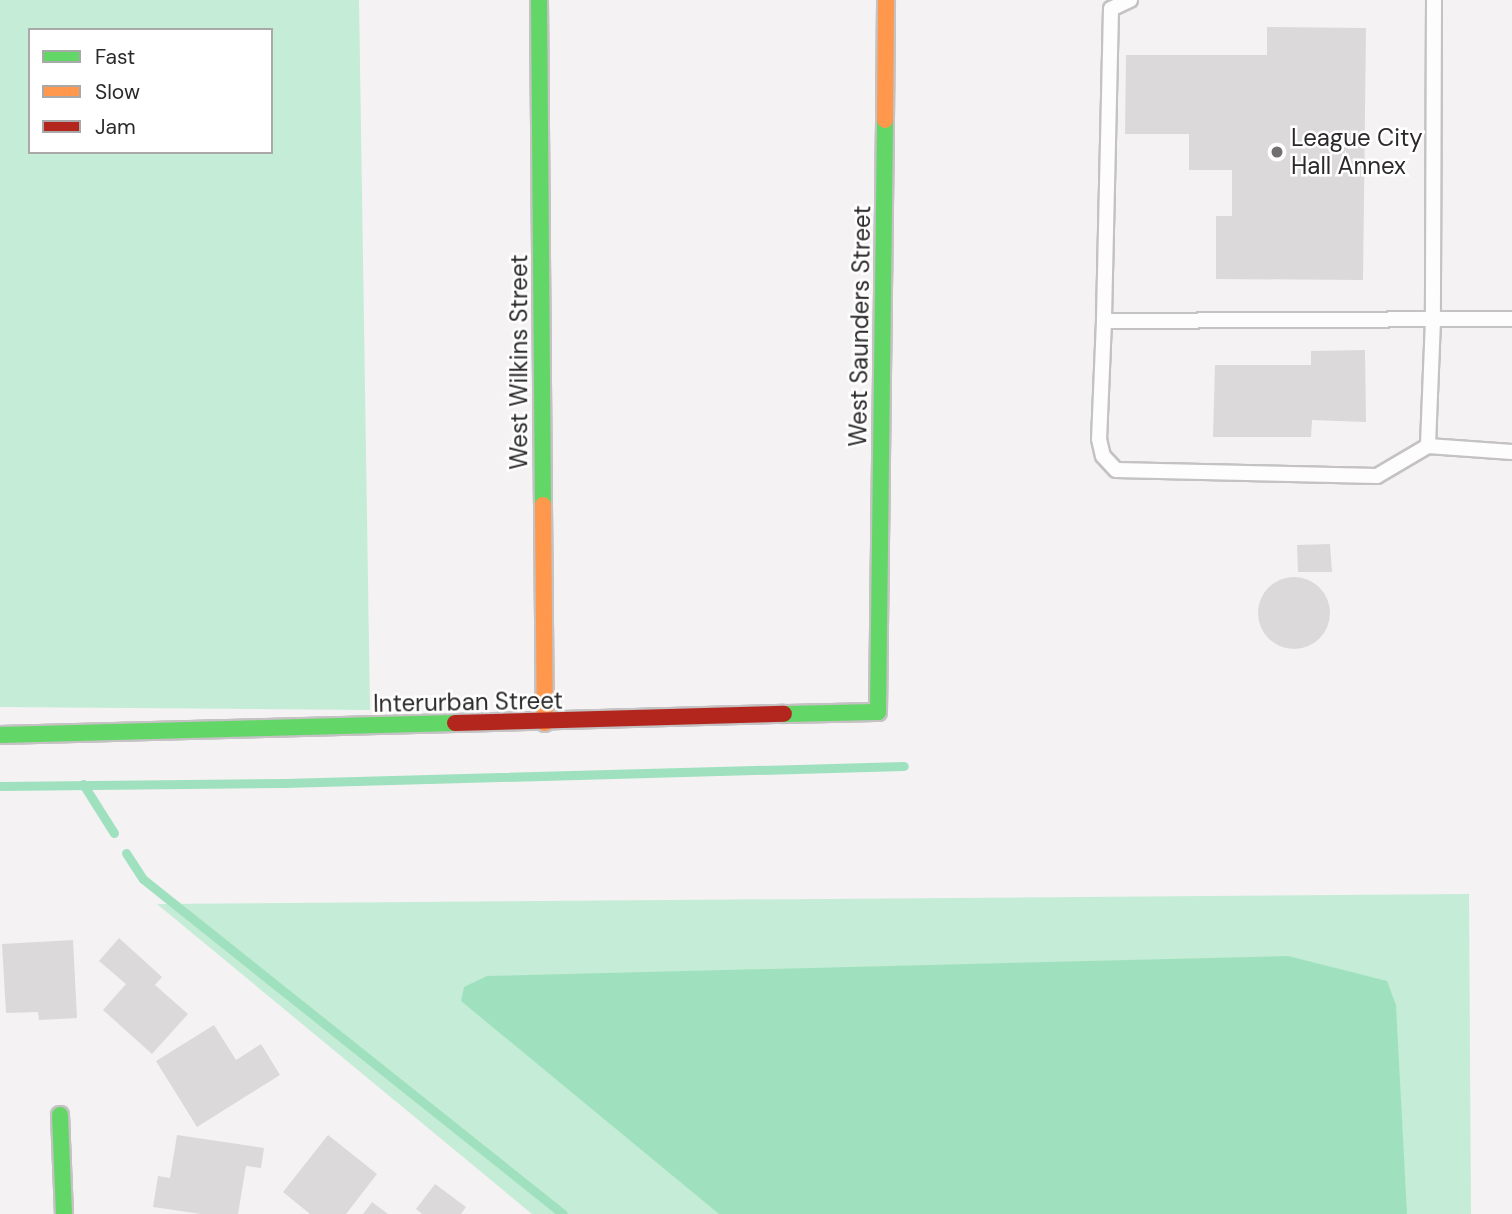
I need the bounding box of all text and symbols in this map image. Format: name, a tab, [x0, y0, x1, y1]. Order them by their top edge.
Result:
legend	[28, 28, 273, 154]
text: Fast	[95, 43, 135, 71]
text: Slow	[95, 78, 140, 106]
text: Jam	[95, 113, 136, 141]
place label: League City Hall Annex	[1291, 124, 1423, 180]
marker: League City Hall Annex	[1269, 144, 1285, 160]
street label: West Saunders Street	[843, 205, 877, 447]
street label: West Wilkins Street	[505, 254, 533, 470]
street label: Interurban Street	[373, 686, 563, 718]

